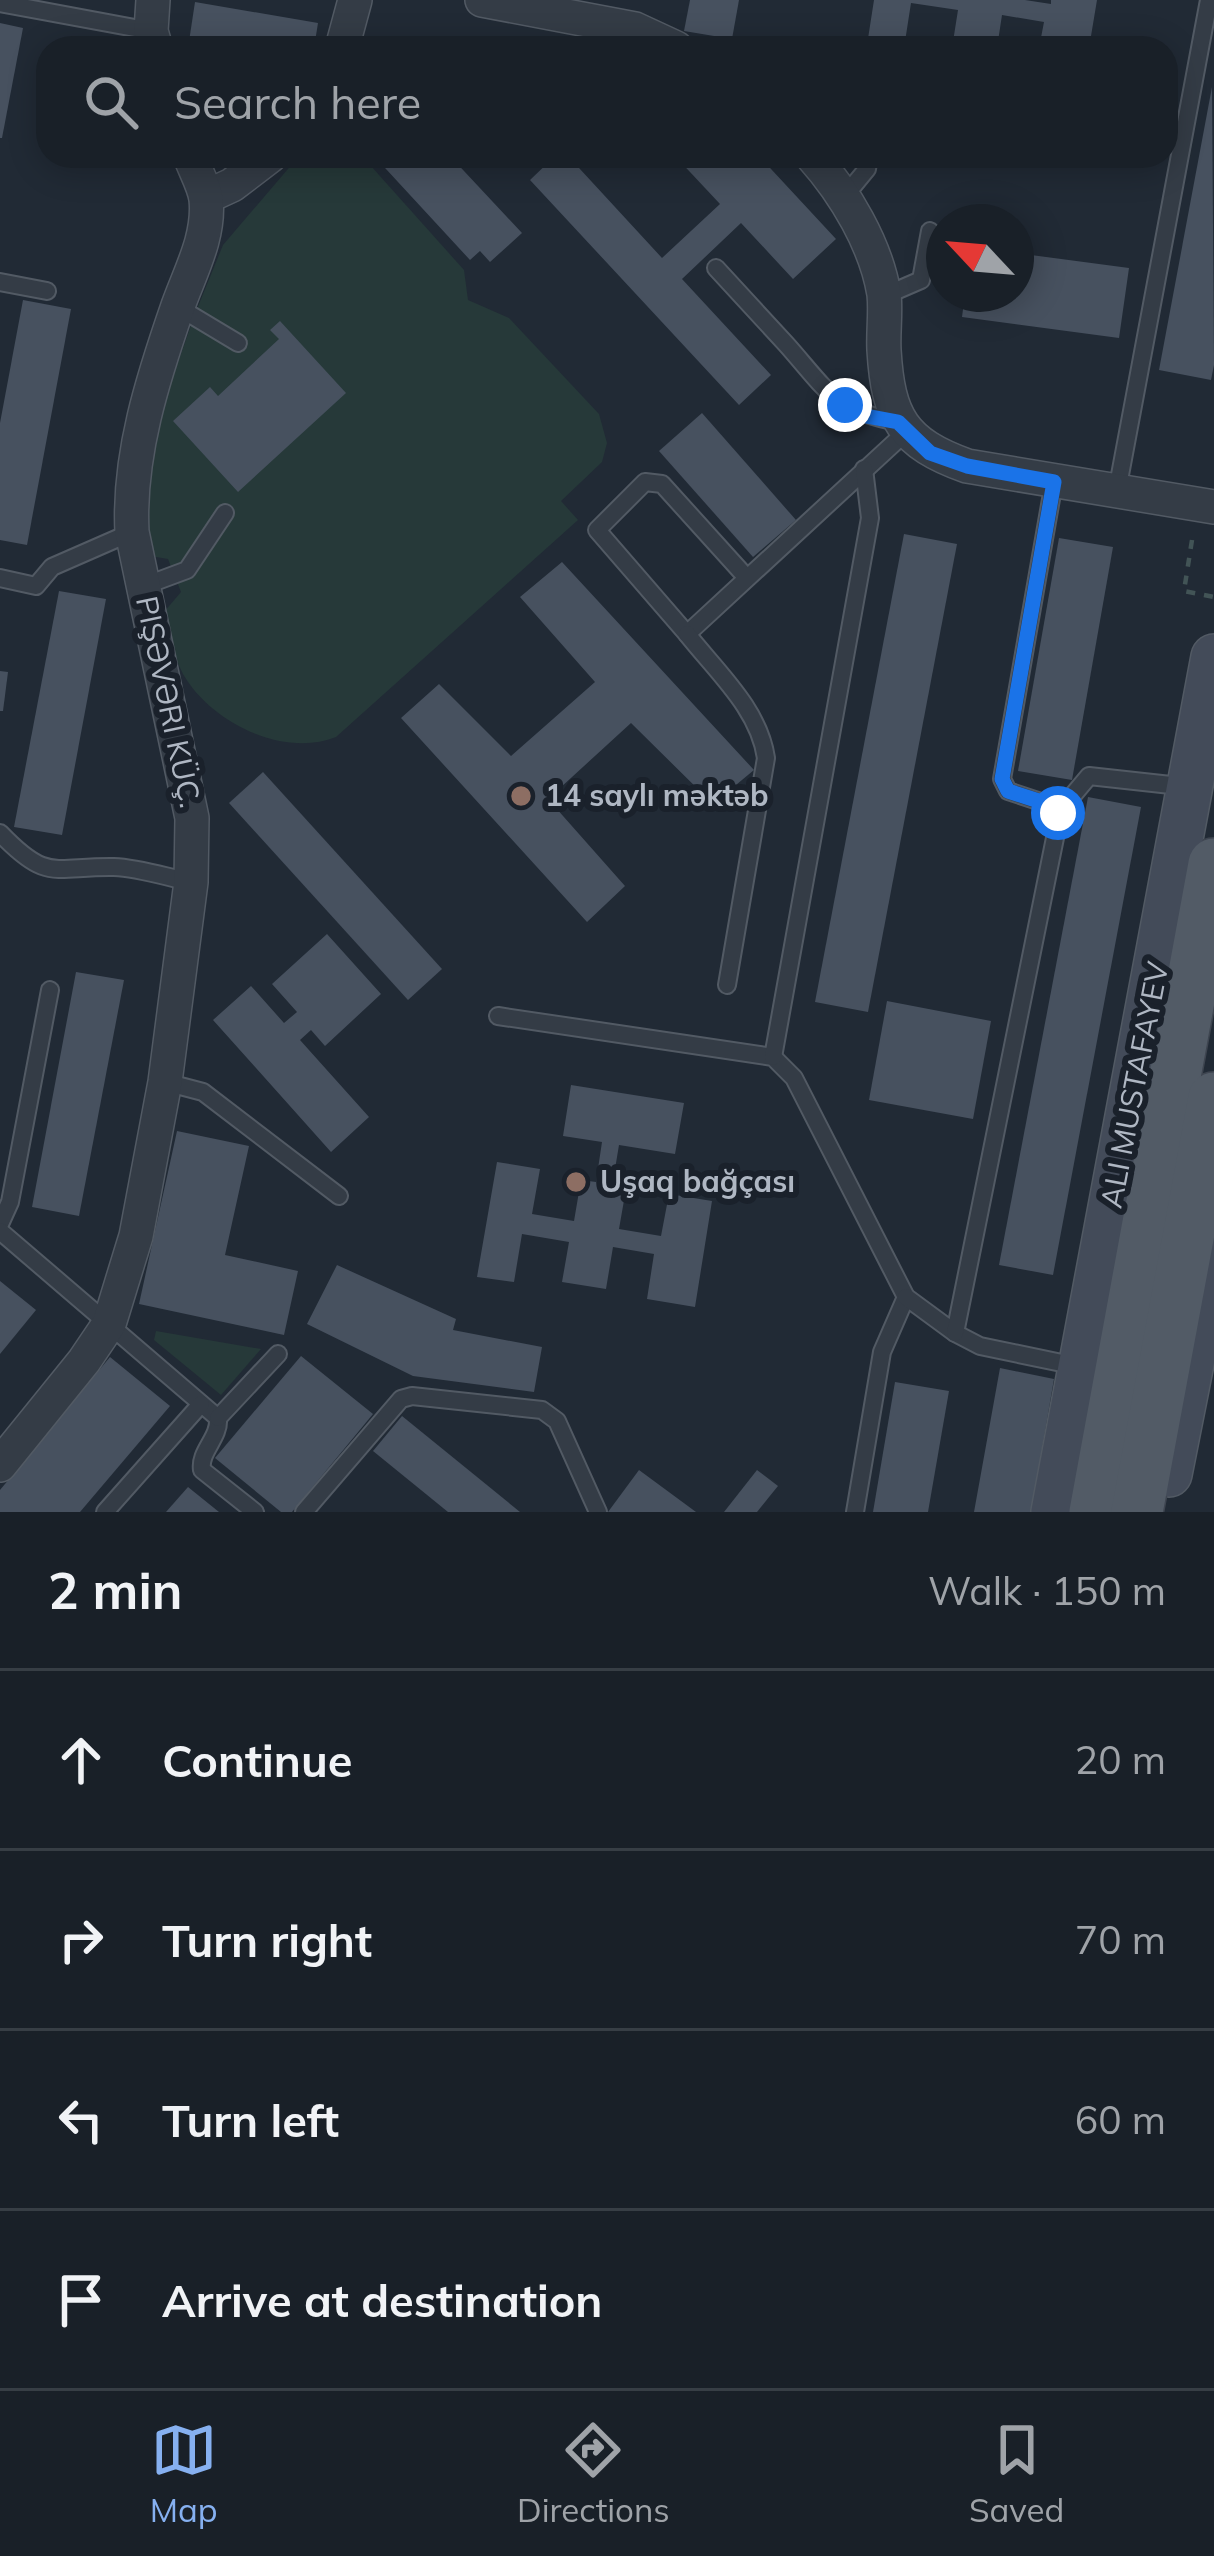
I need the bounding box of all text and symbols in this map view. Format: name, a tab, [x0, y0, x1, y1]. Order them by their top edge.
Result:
search box	[36, 36, 1178, 168]
icon: search	[78, 69, 144, 135]
text: Search here	[174, 74, 421, 130]
north arrow	[926, 204, 1034, 312]
route end	[818, 378, 872, 432]
street label: PIŞƏVƏRI KÜÇ.	[128, 592, 210, 811]
place label: 14 saylı məktəb	[545, 776, 769, 814]
marker: 14 saylı məktəb	[508, 783, 534, 809]
route start	[1031, 786, 1085, 840]
street label: ALI MUSTAFAYEV	[1092, 958, 1177, 1211]
place label: Uşaq bağçası	[600, 1162, 795, 1200]
marker: Uşaq bağçası	[563, 1169, 589, 1195]
text: 2 min	[48, 1558, 183, 1622]
text: Walk · 150 m	[928, 1566, 1166, 1615]
icon: ahead	[48, 1727, 114, 1793]
text: Continue	[162, 1732, 352, 1788]
text: 20 m	[1075, 1735, 1166, 1784]
icon: right	[48, 1907, 114, 1973]
text: Turn right	[162, 1912, 372, 1968]
text: 70 m	[1075, 1915, 1166, 1964]
icon: left	[48, 2087, 114, 2153]
text: Turn left	[162, 2092, 339, 2148]
text: 60 m	[1075, 2095, 1166, 2144]
icon: arrive	[48, 2267, 114, 2333]
text: Arrive at destination	[162, 2272, 602, 2328]
tab: Map	[150, 2417, 218, 2530]
tab: Directions	[517, 2417, 670, 2530]
tab: Saved	[969, 2417, 1064, 2530]

